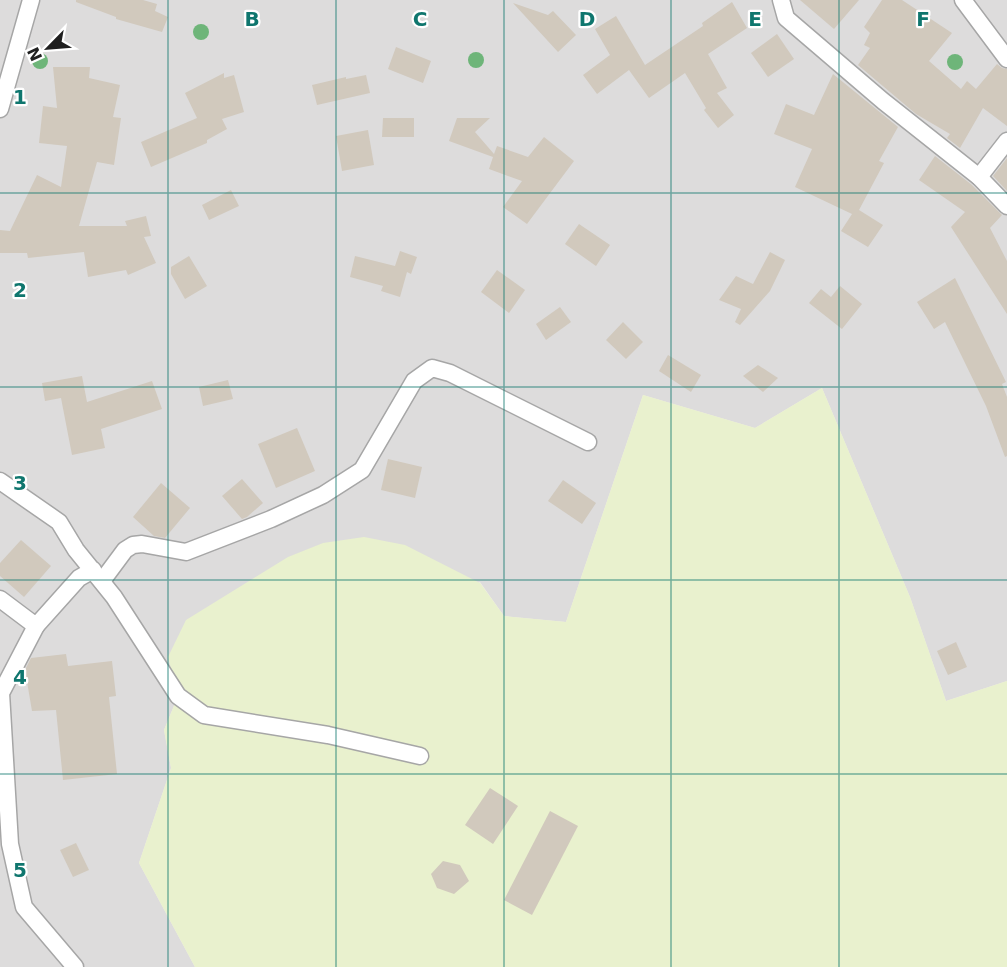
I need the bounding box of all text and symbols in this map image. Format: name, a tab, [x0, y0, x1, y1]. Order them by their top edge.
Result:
text: B	[244, 7, 260, 31]
text: C	[413, 7, 427, 31]
text: D	[579, 7, 595, 31]
text: E	[748, 7, 762, 31]
text: F	[916, 7, 930, 31]
north arrow	[18, 18, 78, 78]
text: N	[23, 44, 46, 64]
text: 1	[13, 85, 27, 109]
text: 2	[13, 278, 27, 302]
text: 3	[13, 471, 27, 495]
text: 4	[13, 665, 27, 689]
text: 5	[13, 858, 27, 882]

